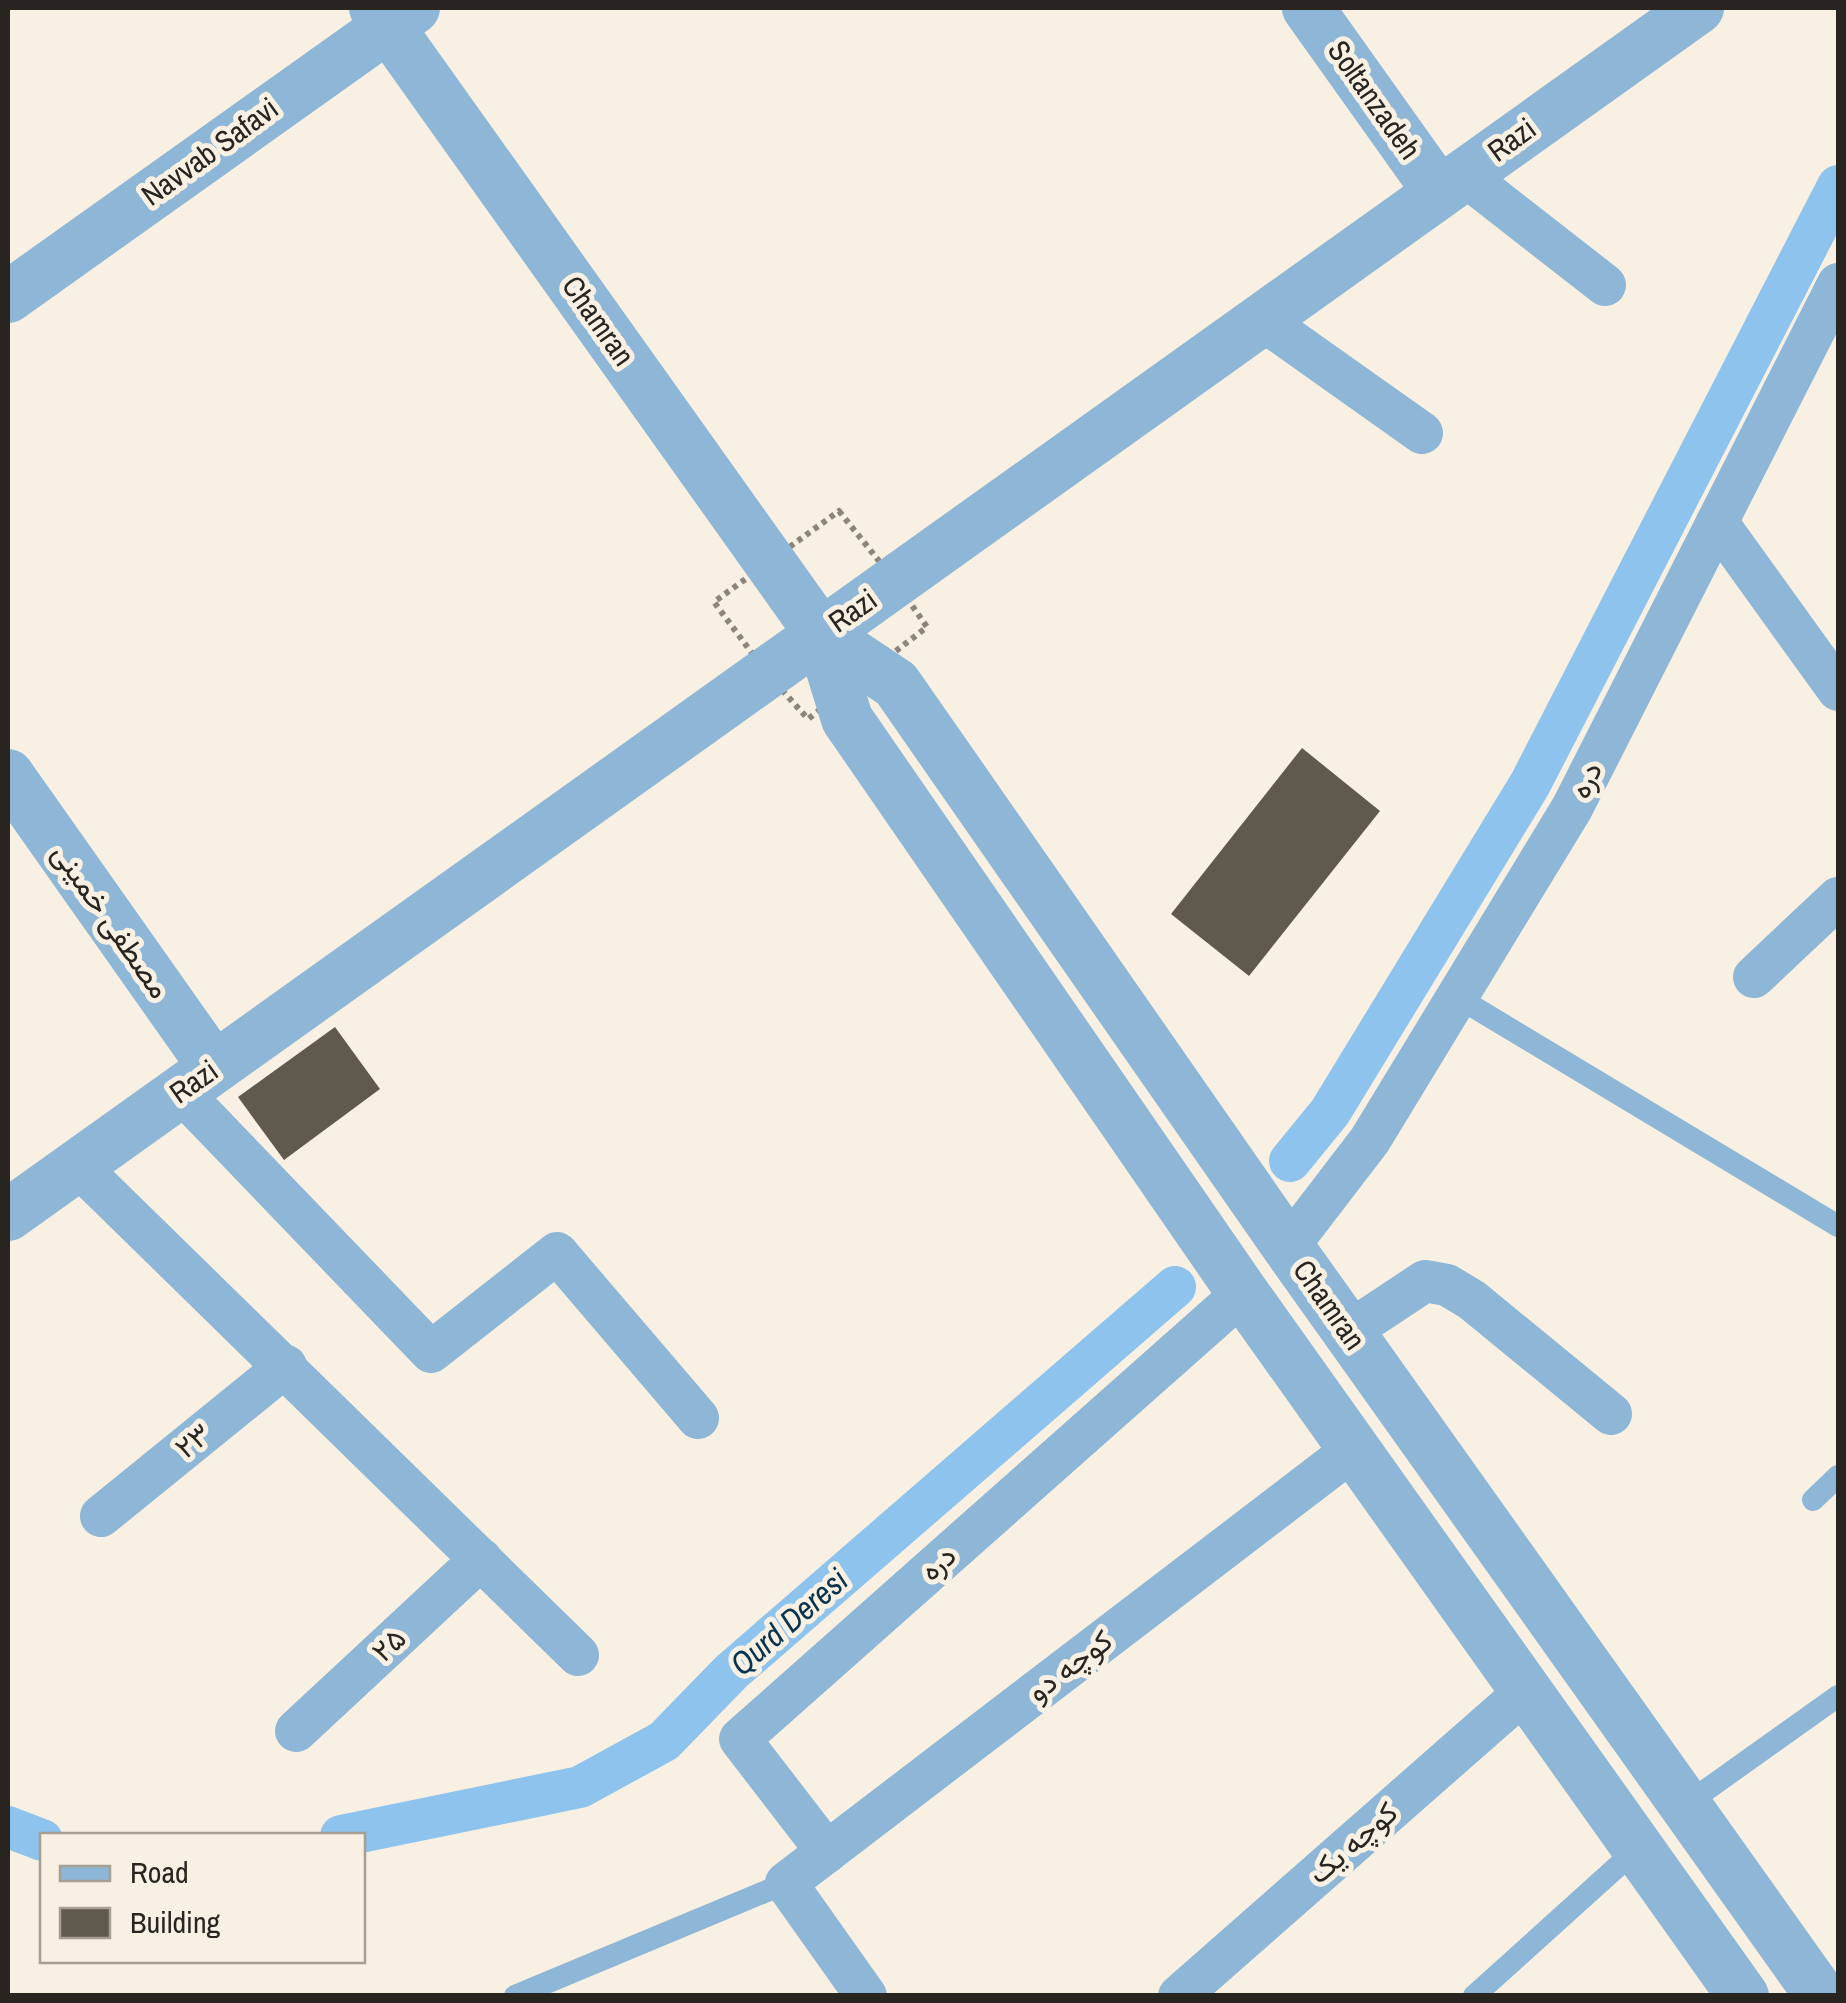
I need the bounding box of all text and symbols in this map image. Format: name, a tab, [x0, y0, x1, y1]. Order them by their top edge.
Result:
street label: Soltanzadeh	[1319, 32, 1430, 167]
street label: Navvab Safavi	[133, 88, 286, 214]
street label: Razi	[1479, 108, 1544, 170]
street label: Chamran	[553, 268, 644, 373]
street label: Razi	[820, 579, 885, 641]
street label: دره	[1559, 754, 1611, 805]
street label: مصطفی خمینی	[44, 835, 180, 1006]
street label: Razi	[161, 1050, 226, 1112]
street label: Chamran	[1284, 1252, 1375, 1357]
street label: ۲۳	[166, 1414, 219, 1467]
street label: دره	[910, 1535, 964, 1589]
water label: Qurd Deresi	[721, 1558, 857, 1685]
street label: ۲۵	[362, 1618, 414, 1670]
street label: کوچه دو	[1019, 1620, 1121, 1711]
street label: کوچه یک	[1299, 1792, 1406, 1893]
legend	[40, 1833, 365, 1963]
text: Road	[130, 1852, 189, 1892]
text: Building	[130, 1902, 221, 1942]

